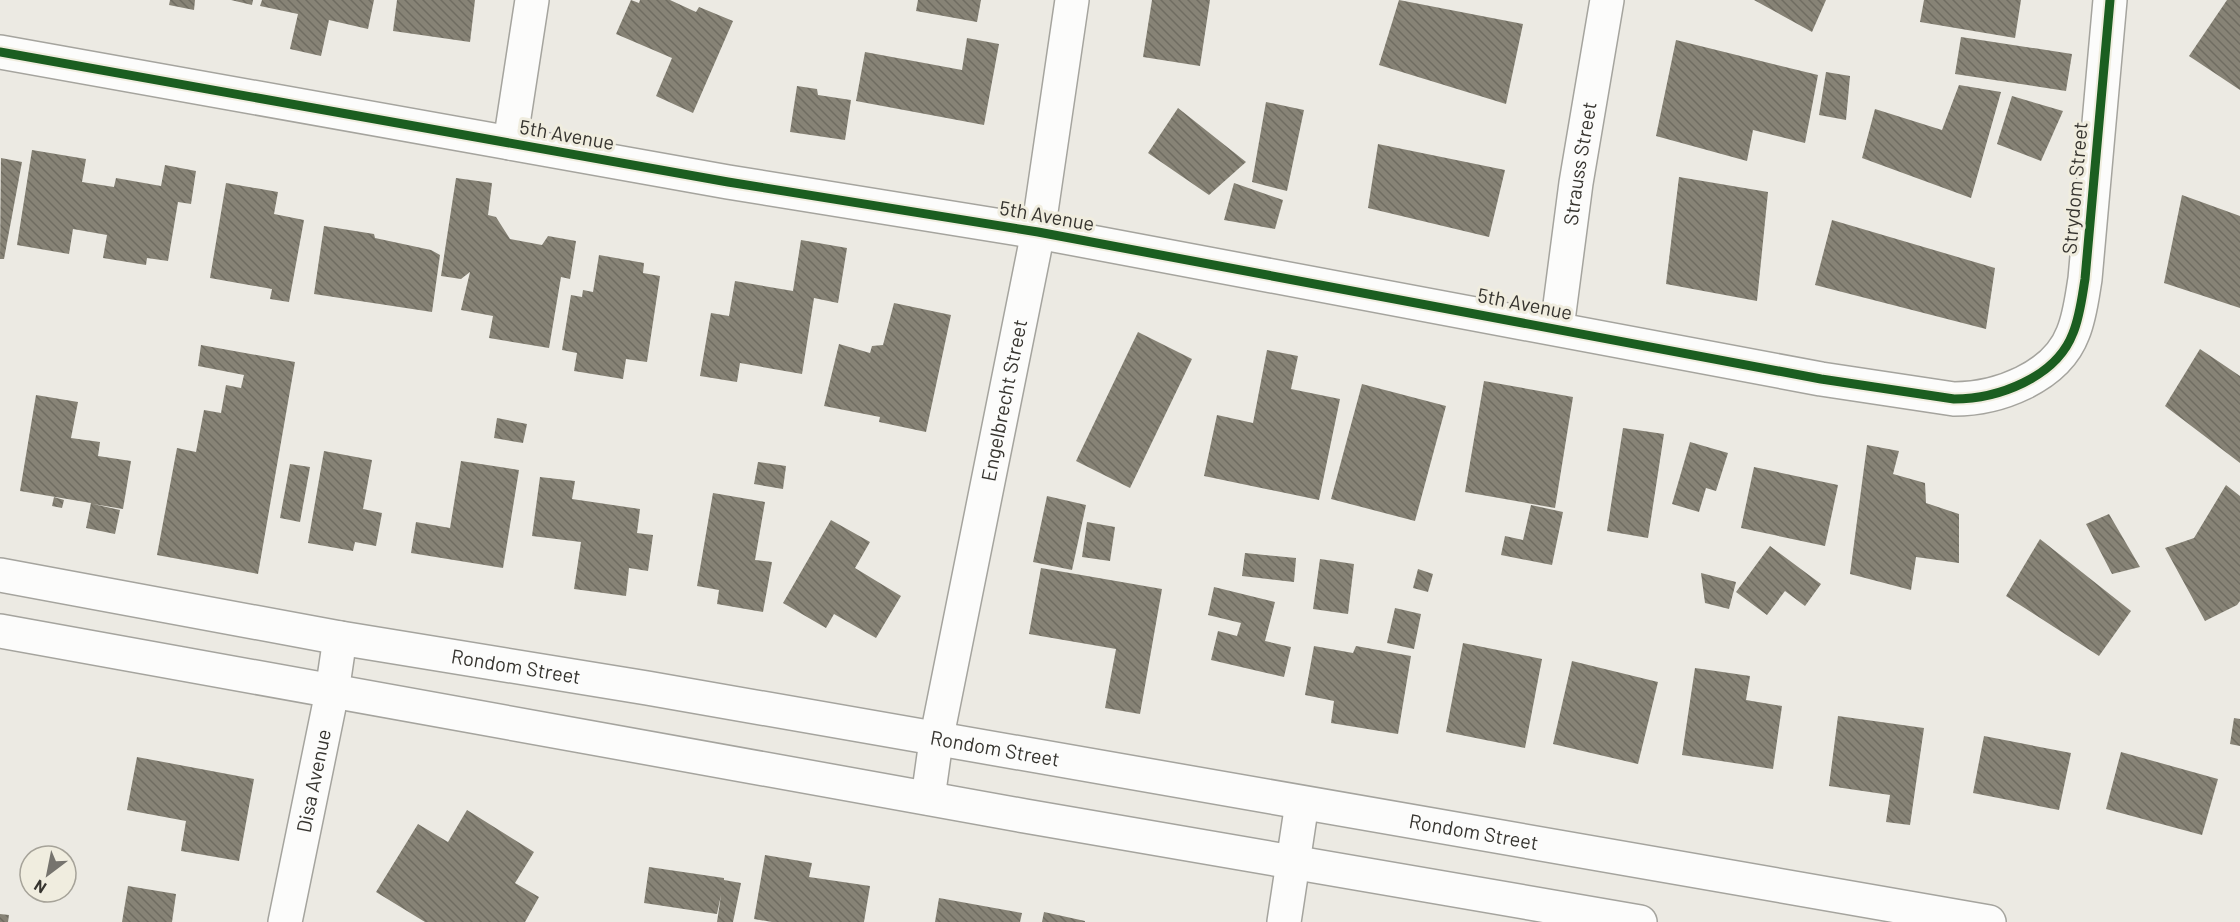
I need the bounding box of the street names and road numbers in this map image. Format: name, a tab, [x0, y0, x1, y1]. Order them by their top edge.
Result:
street label: Strauss Street	[1558, 100, 1601, 227]
street label: 5th Avenue	[518, 114, 616, 154]
street label: Strydom Street	[2056, 121, 2092, 255]
street label: 5th Avenue	[998, 195, 1096, 235]
street label: 5th Avenue	[1476, 282, 1575, 324]
street label: Engelbrecht Street	[975, 317, 1031, 483]
street label: Rondom Street	[450, 643, 583, 688]
street label: Rondom Street	[929, 725, 1062, 771]
street label: Disa Avenue	[291, 727, 335, 835]
street label: Rondom Street	[1407, 808, 1540, 854]

